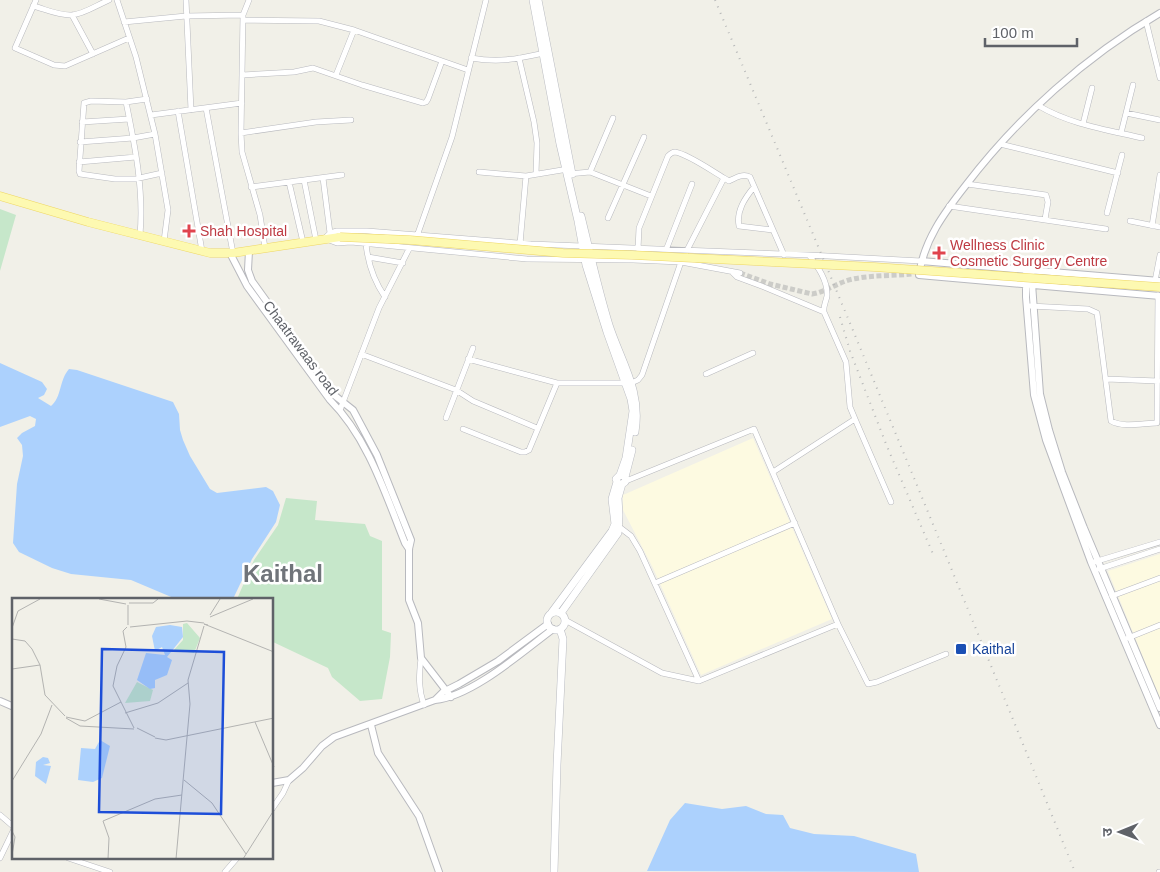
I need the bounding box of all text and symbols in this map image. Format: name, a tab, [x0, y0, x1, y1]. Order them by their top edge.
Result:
scale bar	[985, 15, 1078, 47]
text: 100 m	[992, 24, 1034, 41]
place label: Shah Hospital	[200, 223, 287, 239]
marker: Shah Hospital	[182, 224, 196, 238]
place label: Wellness Clinic Cosmetic Surgery Centre	[950, 237, 1107, 269]
marker: Wellness Clinic Cosmetic Surgery Centre	[932, 246, 946, 260]
street label: Chaatrawaas road	[260, 298, 342, 398]
district label: Kaithal	[243, 560, 323, 587]
inset map	[12, 598, 274, 860]
place label: Kaithal	[972, 641, 1015, 657]
marker: Kaithal	[954, 642, 968, 656]
north arrow	[1095, 807, 1145, 857]
text: उ	[1099, 827, 1115, 836]

